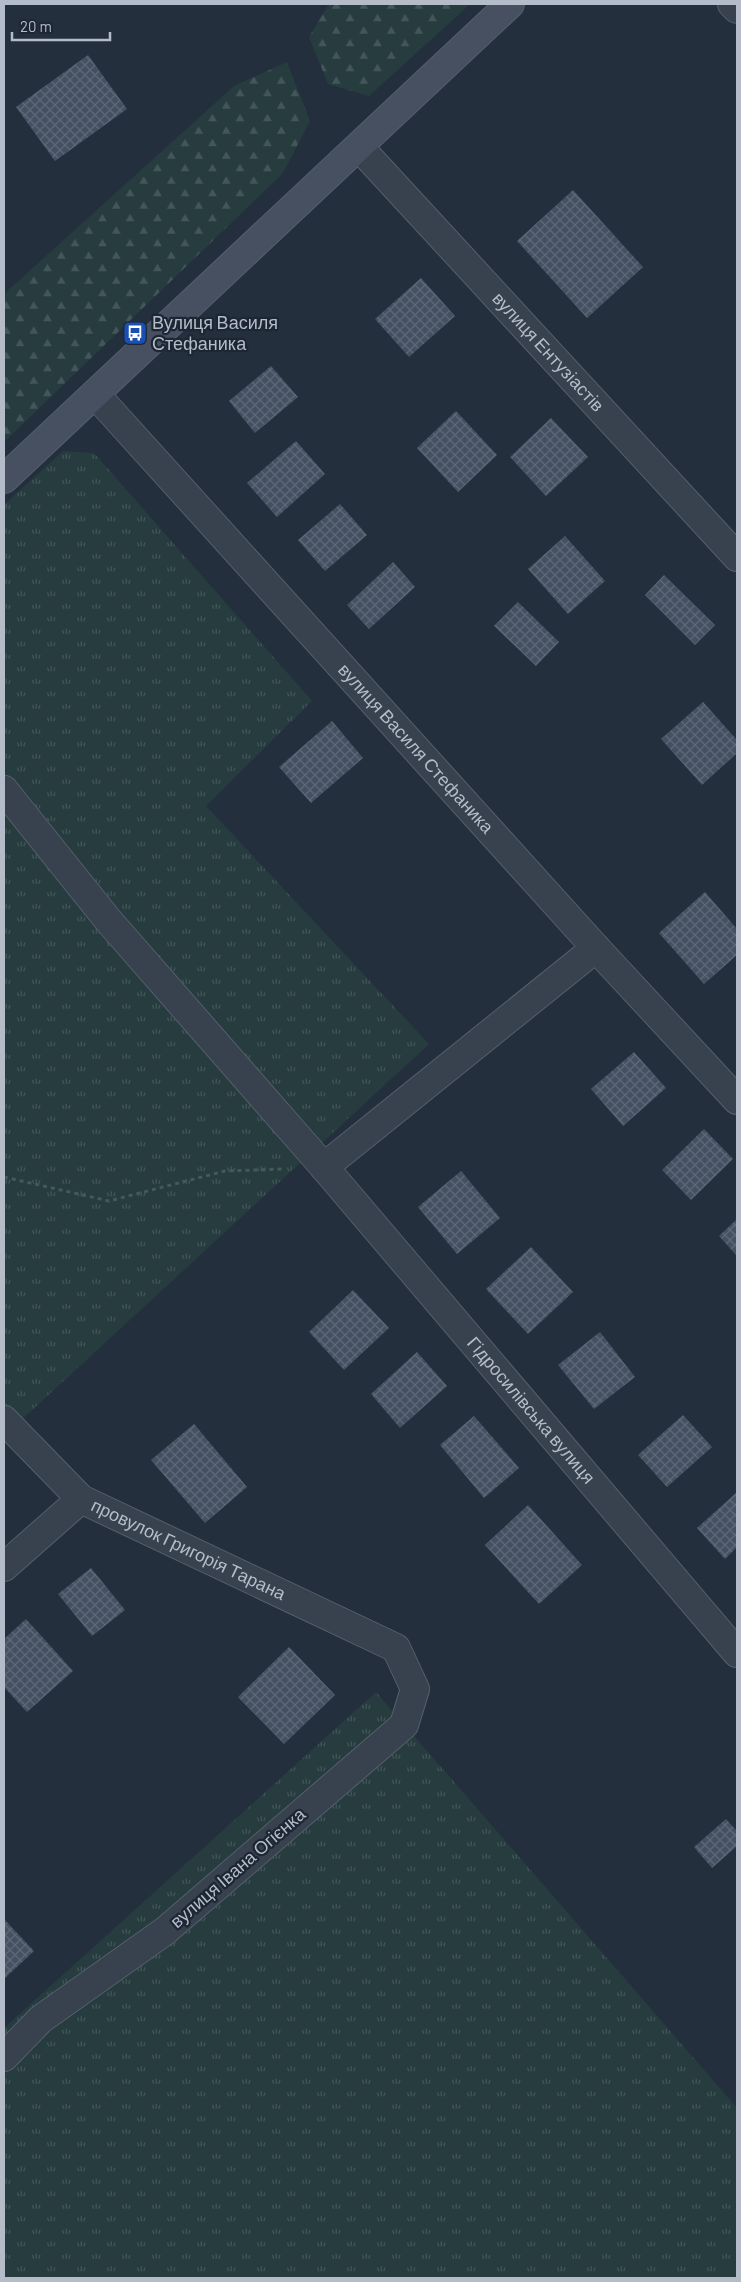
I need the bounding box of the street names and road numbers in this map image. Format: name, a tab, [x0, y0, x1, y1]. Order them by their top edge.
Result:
street label: вулиця Ентузіастів	[488, 287, 609, 416]
street label: вулиця Василя Стефаника	[334, 658, 499, 838]
street label: Гідросилівська вулиця	[463, 1332, 600, 1488]
street label: провулок Григорія Тарана	[88, 1493, 290, 1605]
street label: вулиця Івана Огієнка	[165, 1802, 310, 1932]

